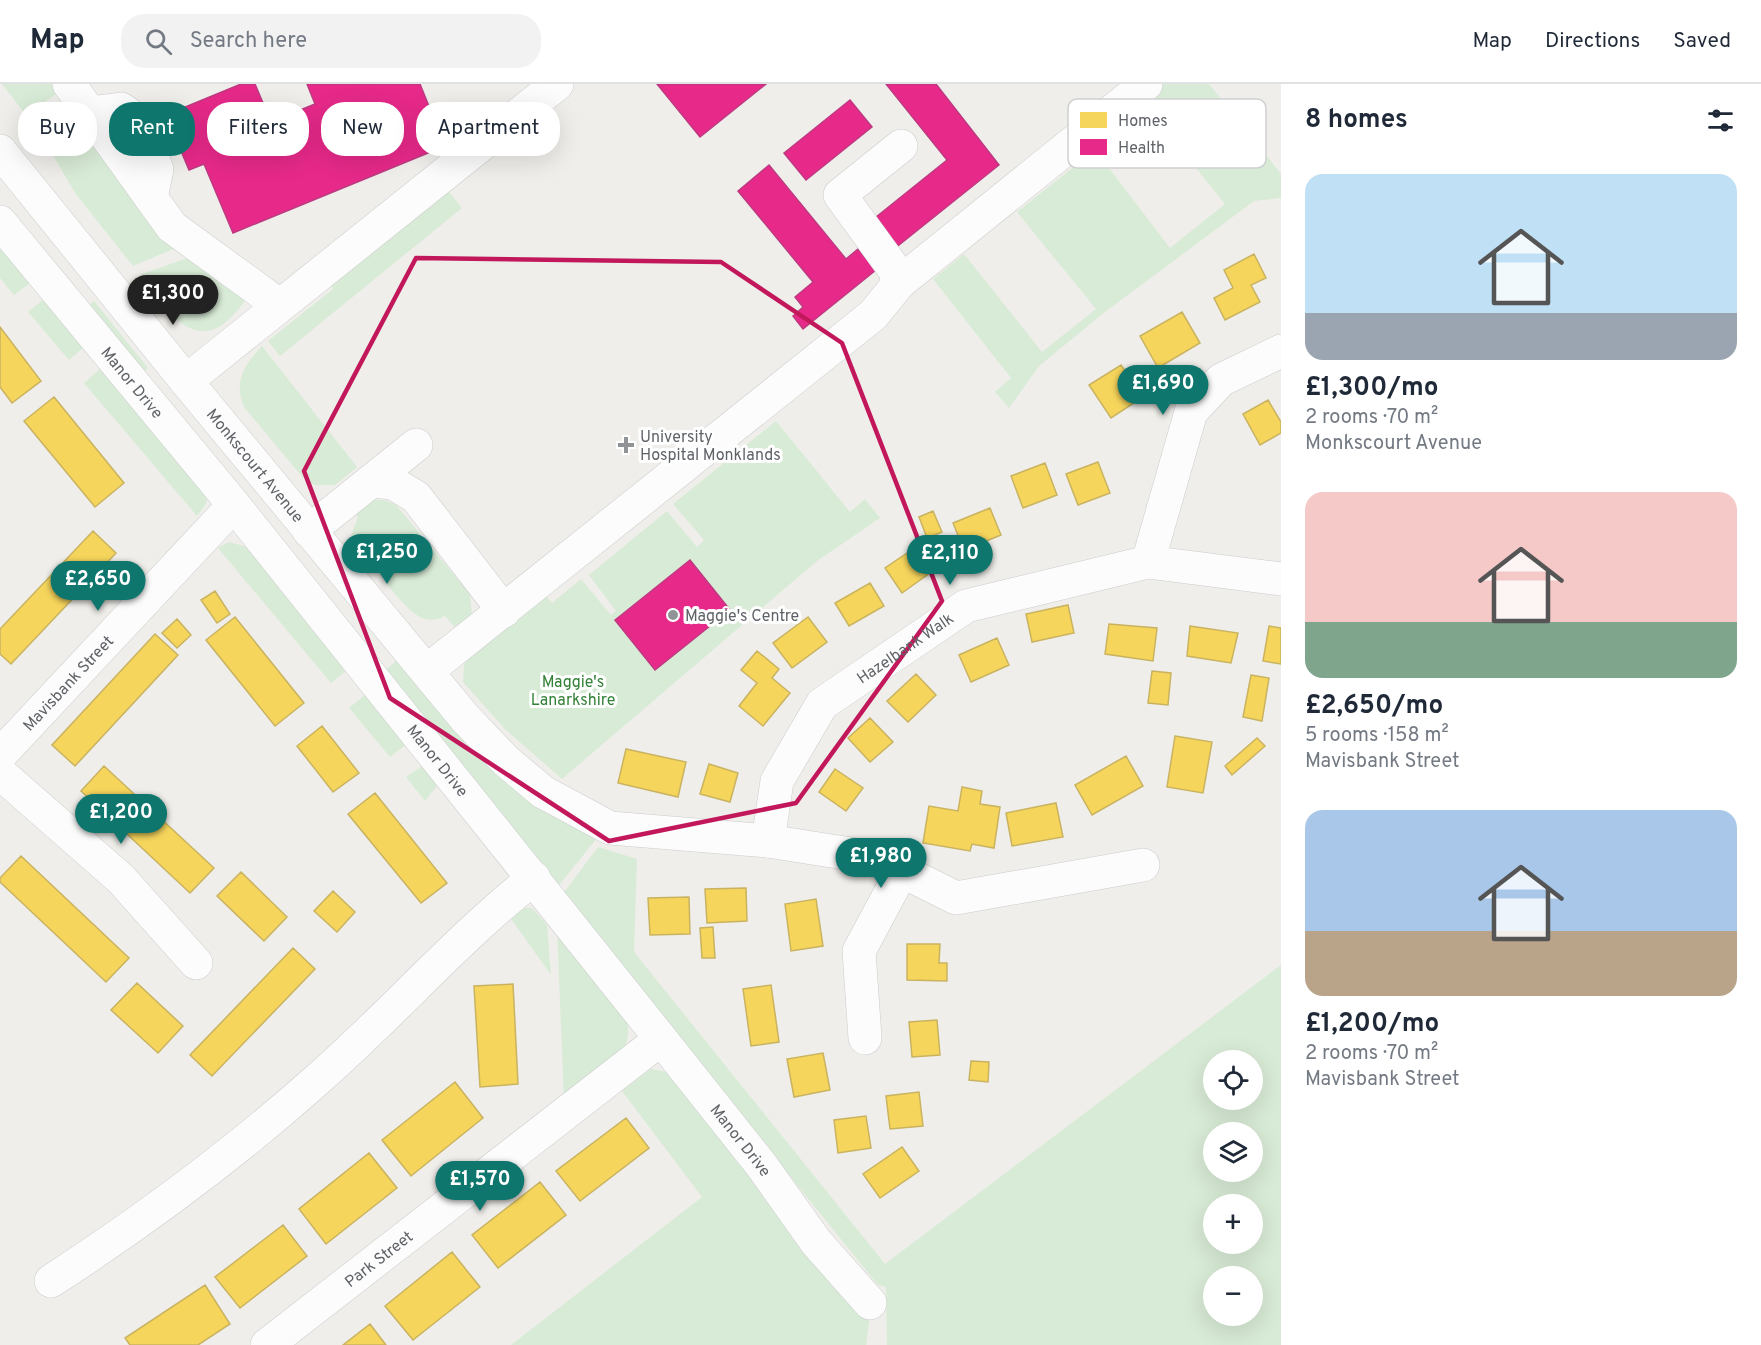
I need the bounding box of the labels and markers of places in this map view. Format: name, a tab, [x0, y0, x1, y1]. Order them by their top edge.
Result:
pin: £1,300	[124, 275, 222, 326]
pin: £1,690	[1114, 365, 1212, 416]
place label: University Hospital Monklands	[640, 428, 781, 466]
marker: University Hospital Monklands	[617, 436, 635, 454]
pin: £1,250	[338, 534, 436, 585]
pin: £2,110	[901, 535, 999, 586]
pin: £2,650	[49, 561, 147, 612]
place label: Maggie's Centre	[685, 607, 799, 627]
marker: Maggie's Centre	[666, 608, 680, 622]
pin: £1,200	[72, 794, 170, 845]
pin: £1,980	[832, 838, 930, 889]
pin: £1,570	[431, 1161, 529, 1212]

